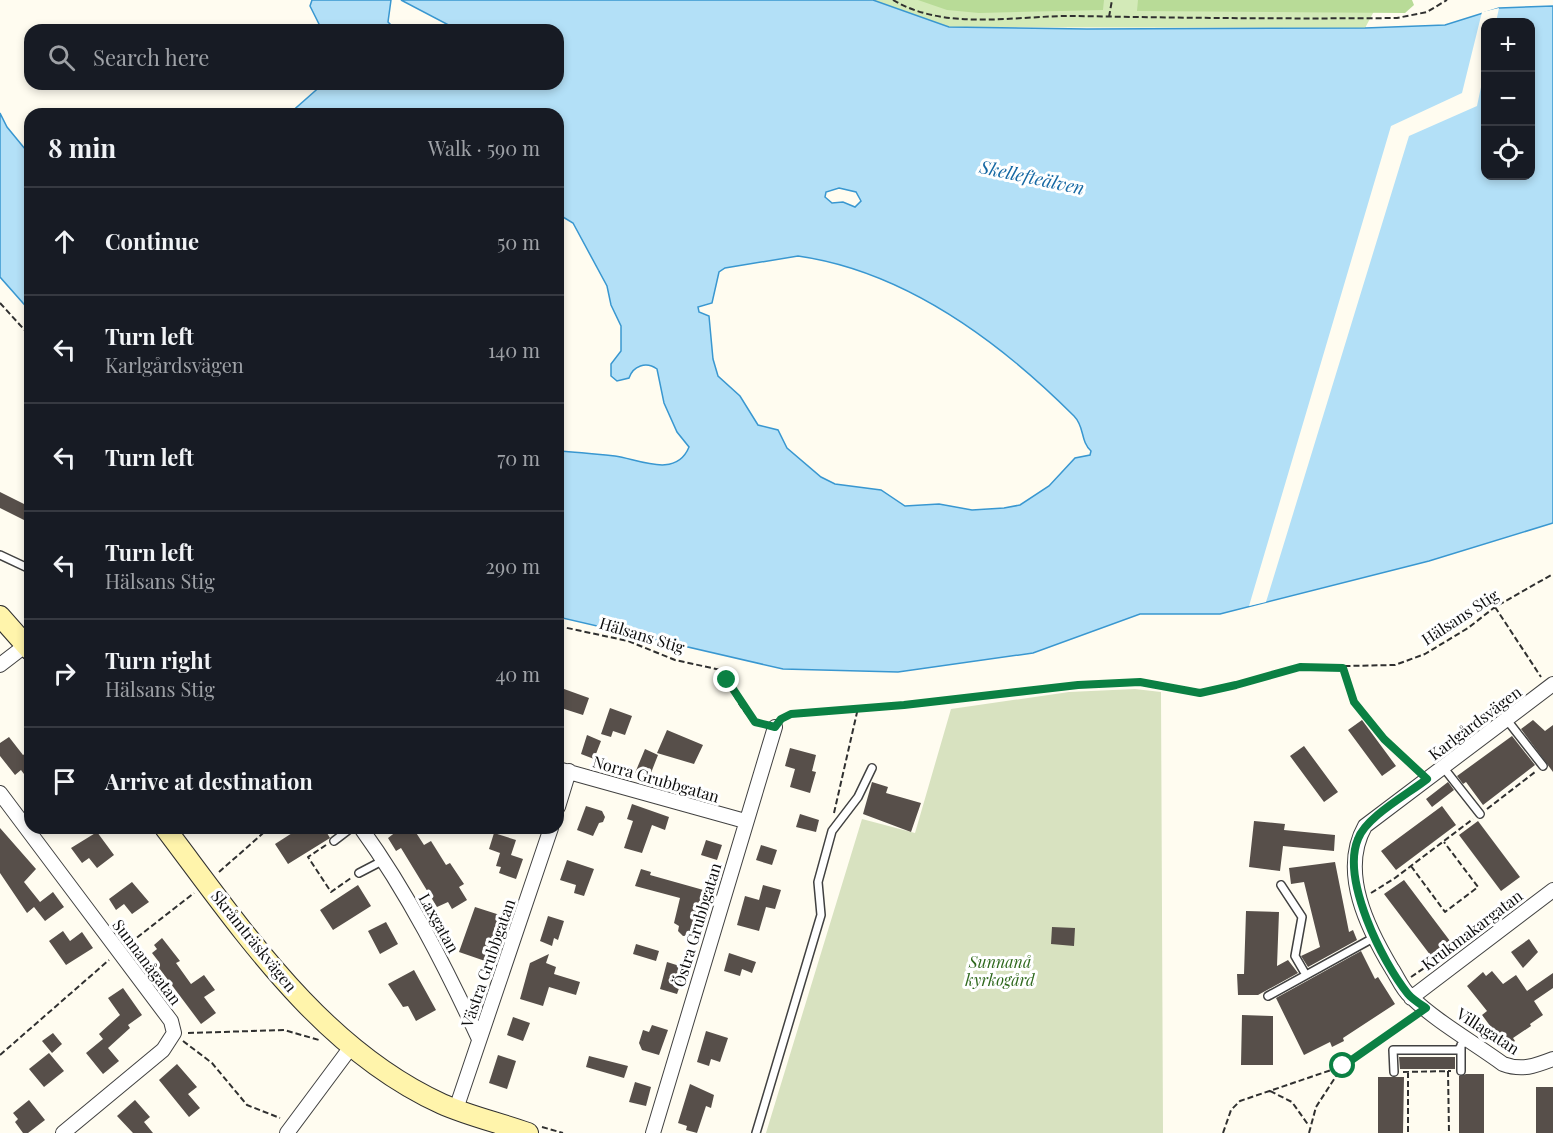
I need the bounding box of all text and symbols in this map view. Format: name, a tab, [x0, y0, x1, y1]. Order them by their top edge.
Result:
map controls	[1481, 18, 1535, 180]
button: +	[1481, 18, 1535, 72]
search box	[24, 24, 564, 90]
icon: search	[45, 41, 78, 74]
text: Search here	[93, 42, 209, 72]
button: −	[1481, 72, 1535, 126]
button: locate	[1481, 126, 1535, 180]
text: 8 min	[48, 130, 116, 165]
text: Walk · 590 m	[428, 134, 540, 161]
water label: Skellefteälven	[977, 154, 1087, 200]
icon: ahead	[48, 225, 81, 258]
text: Continue	[105, 226, 199, 256]
text: 50 m	[497, 228, 540, 255]
text: Turn left	[105, 321, 194, 351]
icon: left	[48, 333, 81, 366]
text: 140 m	[488, 336, 540, 363]
text: Karlgårdsvägen	[105, 351, 244, 378]
icon: left	[48, 441, 81, 474]
text: Turn left	[105, 442, 194, 472]
text: 70 m	[497, 444, 540, 471]
text: Turn left	[105, 537, 194, 567]
icon: left	[48, 549, 81, 582]
text: 290 m	[486, 552, 540, 579]
text: Hälsans Stig	[105, 567, 215, 594]
street label: Hälsans Stig	[1417, 584, 1503, 649]
street label: Hälsans Stig	[597, 612, 688, 658]
text: Turn right	[105, 645, 211, 675]
icon: right	[48, 657, 81, 690]
text: 40 m	[495, 660, 540, 687]
route end	[713, 666, 739, 692]
text: Hälsans Stig	[105, 675, 215, 702]
street label: Karlgårdsvägen	[1424, 681, 1526, 764]
street label: Norra Grubbgatan	[590, 750, 722, 807]
icon: arrive	[48, 765, 81, 798]
text: Arrive at destination	[105, 766, 313, 796]
street label: Östra Grubbgatan	[668, 860, 726, 989]
street label: Skråmträskvägen	[207, 885, 302, 996]
street label: Krukmakargatan	[1417, 885, 1527, 974]
street label: Laxgatan	[414, 889, 465, 957]
street label: Västra Grubbgatan	[455, 896, 519, 1031]
street label: Sunnanågatan	[108, 915, 187, 1009]
park label: Sunnanå kyrkogård	[964, 951, 1036, 990]
street label: Villagatan	[1452, 1002, 1524, 1059]
route start	[1329, 1052, 1355, 1078]

